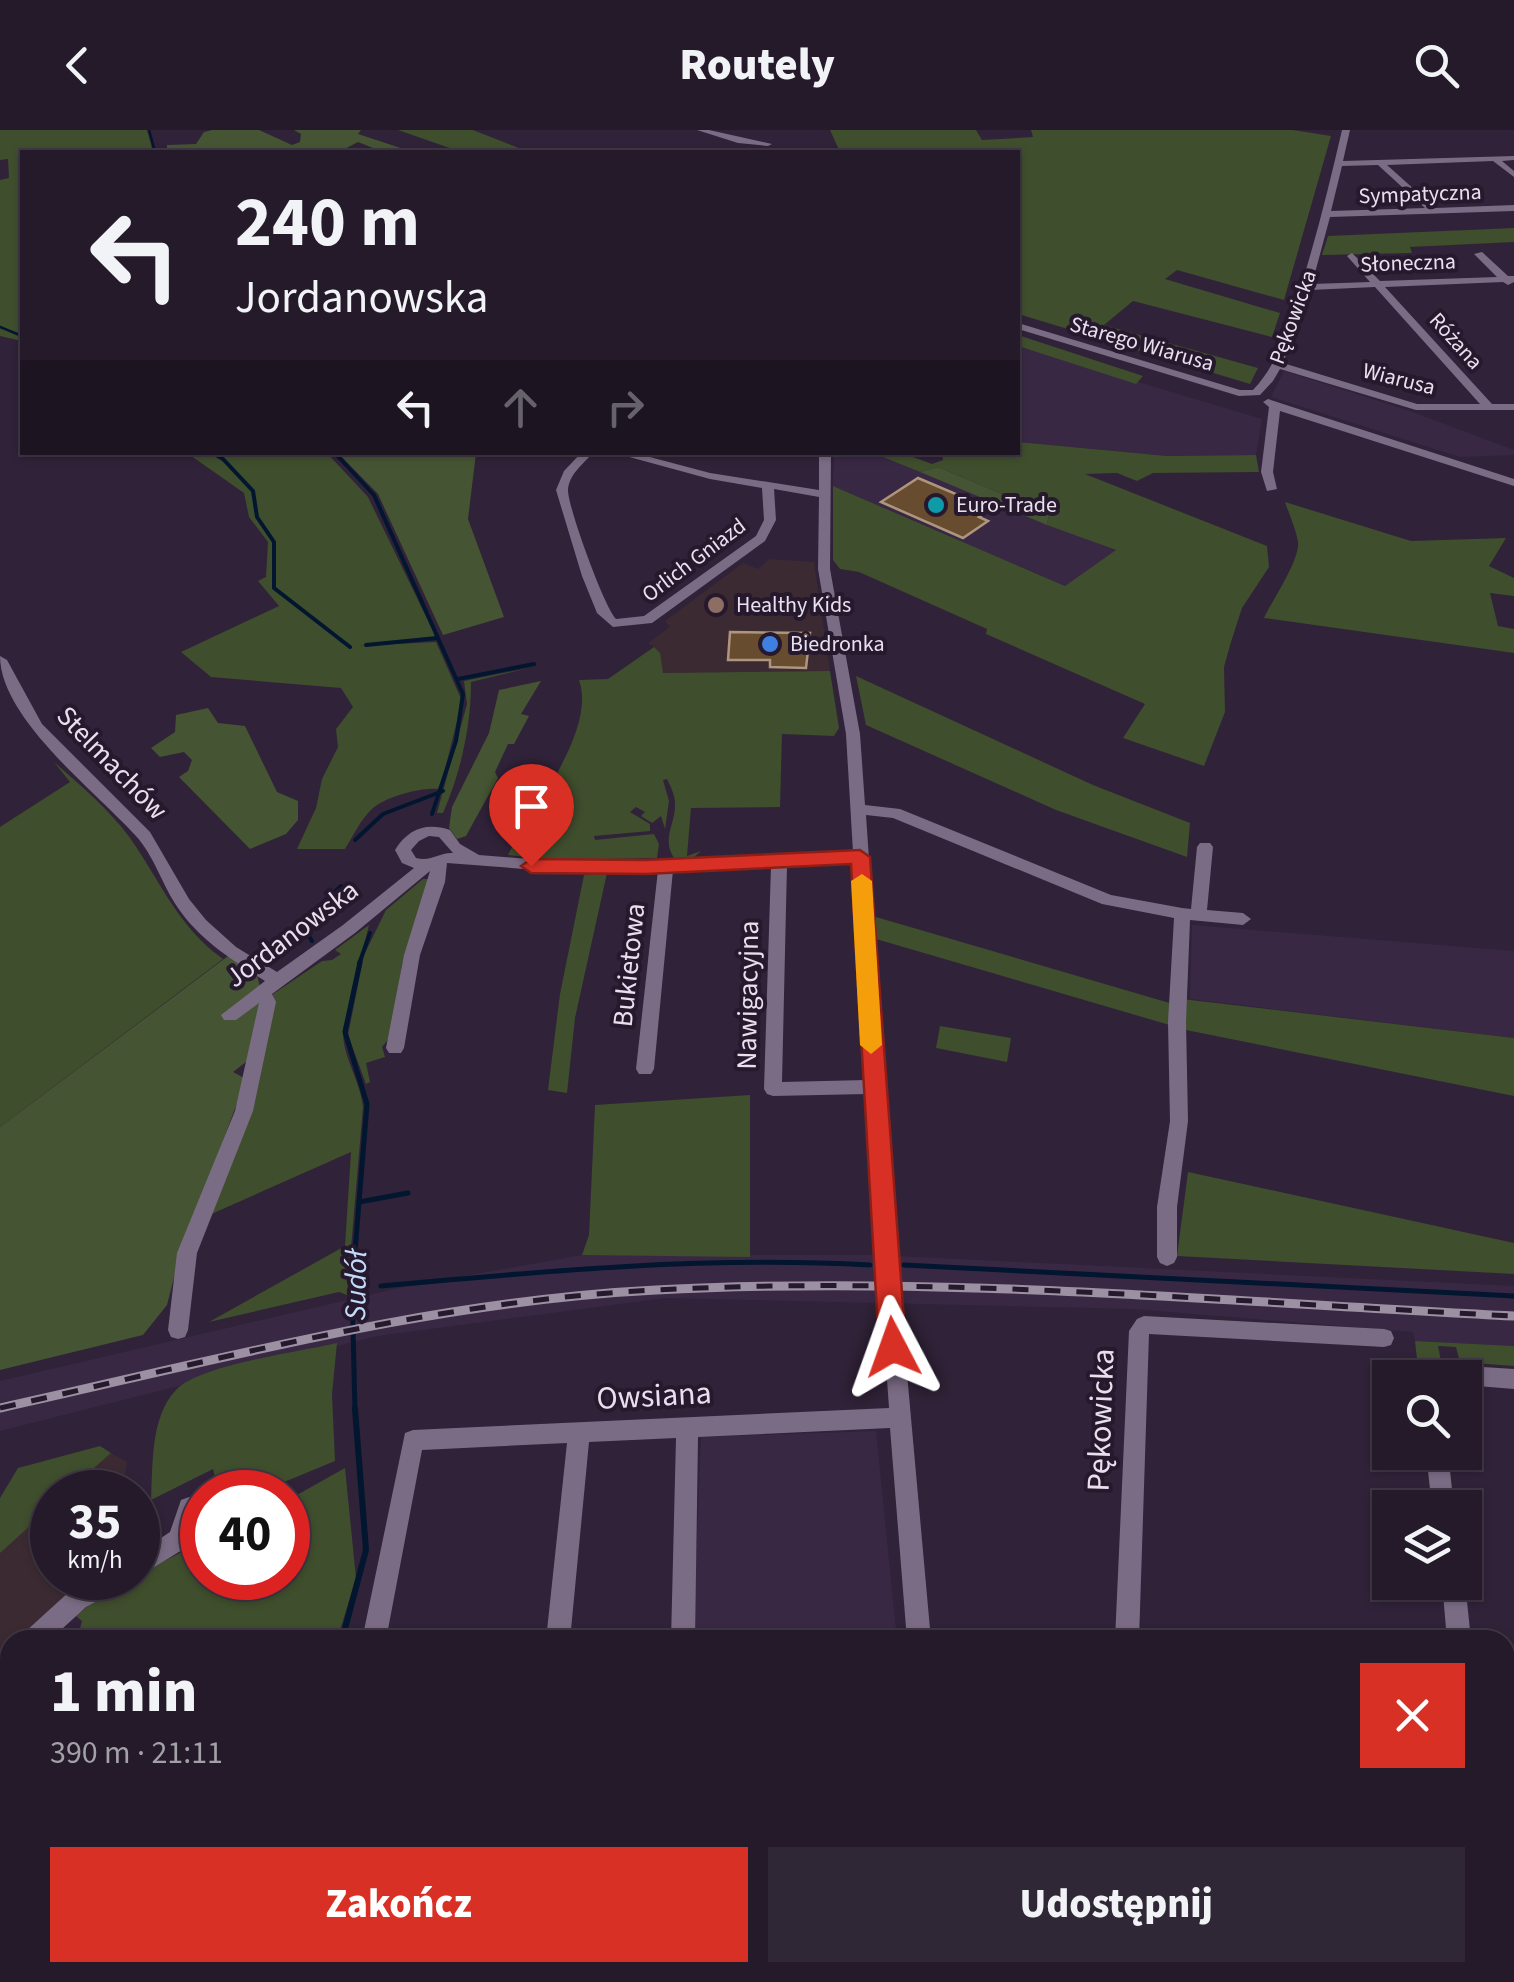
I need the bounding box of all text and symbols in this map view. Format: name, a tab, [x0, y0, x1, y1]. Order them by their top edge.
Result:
text: Routely	[679, 33, 835, 97]
icon: back	[50, 38, 105, 93]
icon: search	[1409, 38, 1464, 93]
text: 240 m	[235, 173, 420, 273]
street label: Sympatyczna	[1358, 176, 1482, 212]
icon: left	[70, 190, 200, 320]
street label: Słoneczna	[1360, 245, 1456, 281]
street label: Pękowicka	[1261, 265, 1325, 369]
text: Jordanowska	[235, 266, 488, 330]
street label: Różana	[1422, 305, 1490, 377]
street label: Starego Wiarusa	[1066, 308, 1218, 380]
street label: Wiarusa	[1359, 355, 1439, 403]
icon: left	[388, 380, 443, 435]
icon: ahead	[493, 380, 548, 435]
icon: right	[598, 380, 653, 435]
place label: Euro-Trade	[956, 489, 1057, 521]
marker: Euro-Trade	[925, 494, 947, 516]
street label: Orlich Gniazd	[635, 510, 753, 610]
place label: Healthy Kids	[736, 589, 851, 621]
marker: Healthy Kids	[705, 594, 727, 616]
place label: Biedronka	[790, 628, 885, 660]
marker: Biedronka	[759, 633, 781, 655]
street label: Stelmachów	[47, 697, 177, 829]
pin	[489, 764, 574, 867]
icon: arrive	[504, 779, 559, 834]
street label: Jordanowska	[217, 871, 367, 997]
street label: Bukietowa	[603, 901, 655, 1029]
street label: Nawigacyjna	[727, 920, 769, 1070]
water label: Sudół	[334, 1247, 378, 1321]
position arrow	[841, 1295, 945, 1399]
street label: Pękowicka	[1076, 1348, 1126, 1492]
map controls	[1372, 1360, 1482, 1600]
button: search	[1372, 1360, 1482, 1470]
street label: Owsiana	[595, 1370, 713, 1422]
speed limit sign: 40	[180, 1470, 310, 1600]
text: 35	[69, 1487, 121, 1558]
button: layers	[1372, 1490, 1482, 1600]
text: km/h	[67, 1542, 123, 1578]
text: 1 min	[50, 1650, 197, 1735]
button: close	[1360, 1663, 1465, 1768]
text: 390 m · 21:11	[50, 1730, 223, 1776]
button: Zakończ	[50, 1847, 748, 1962]
button: Udostępnij	[768, 1847, 1465, 1962]

